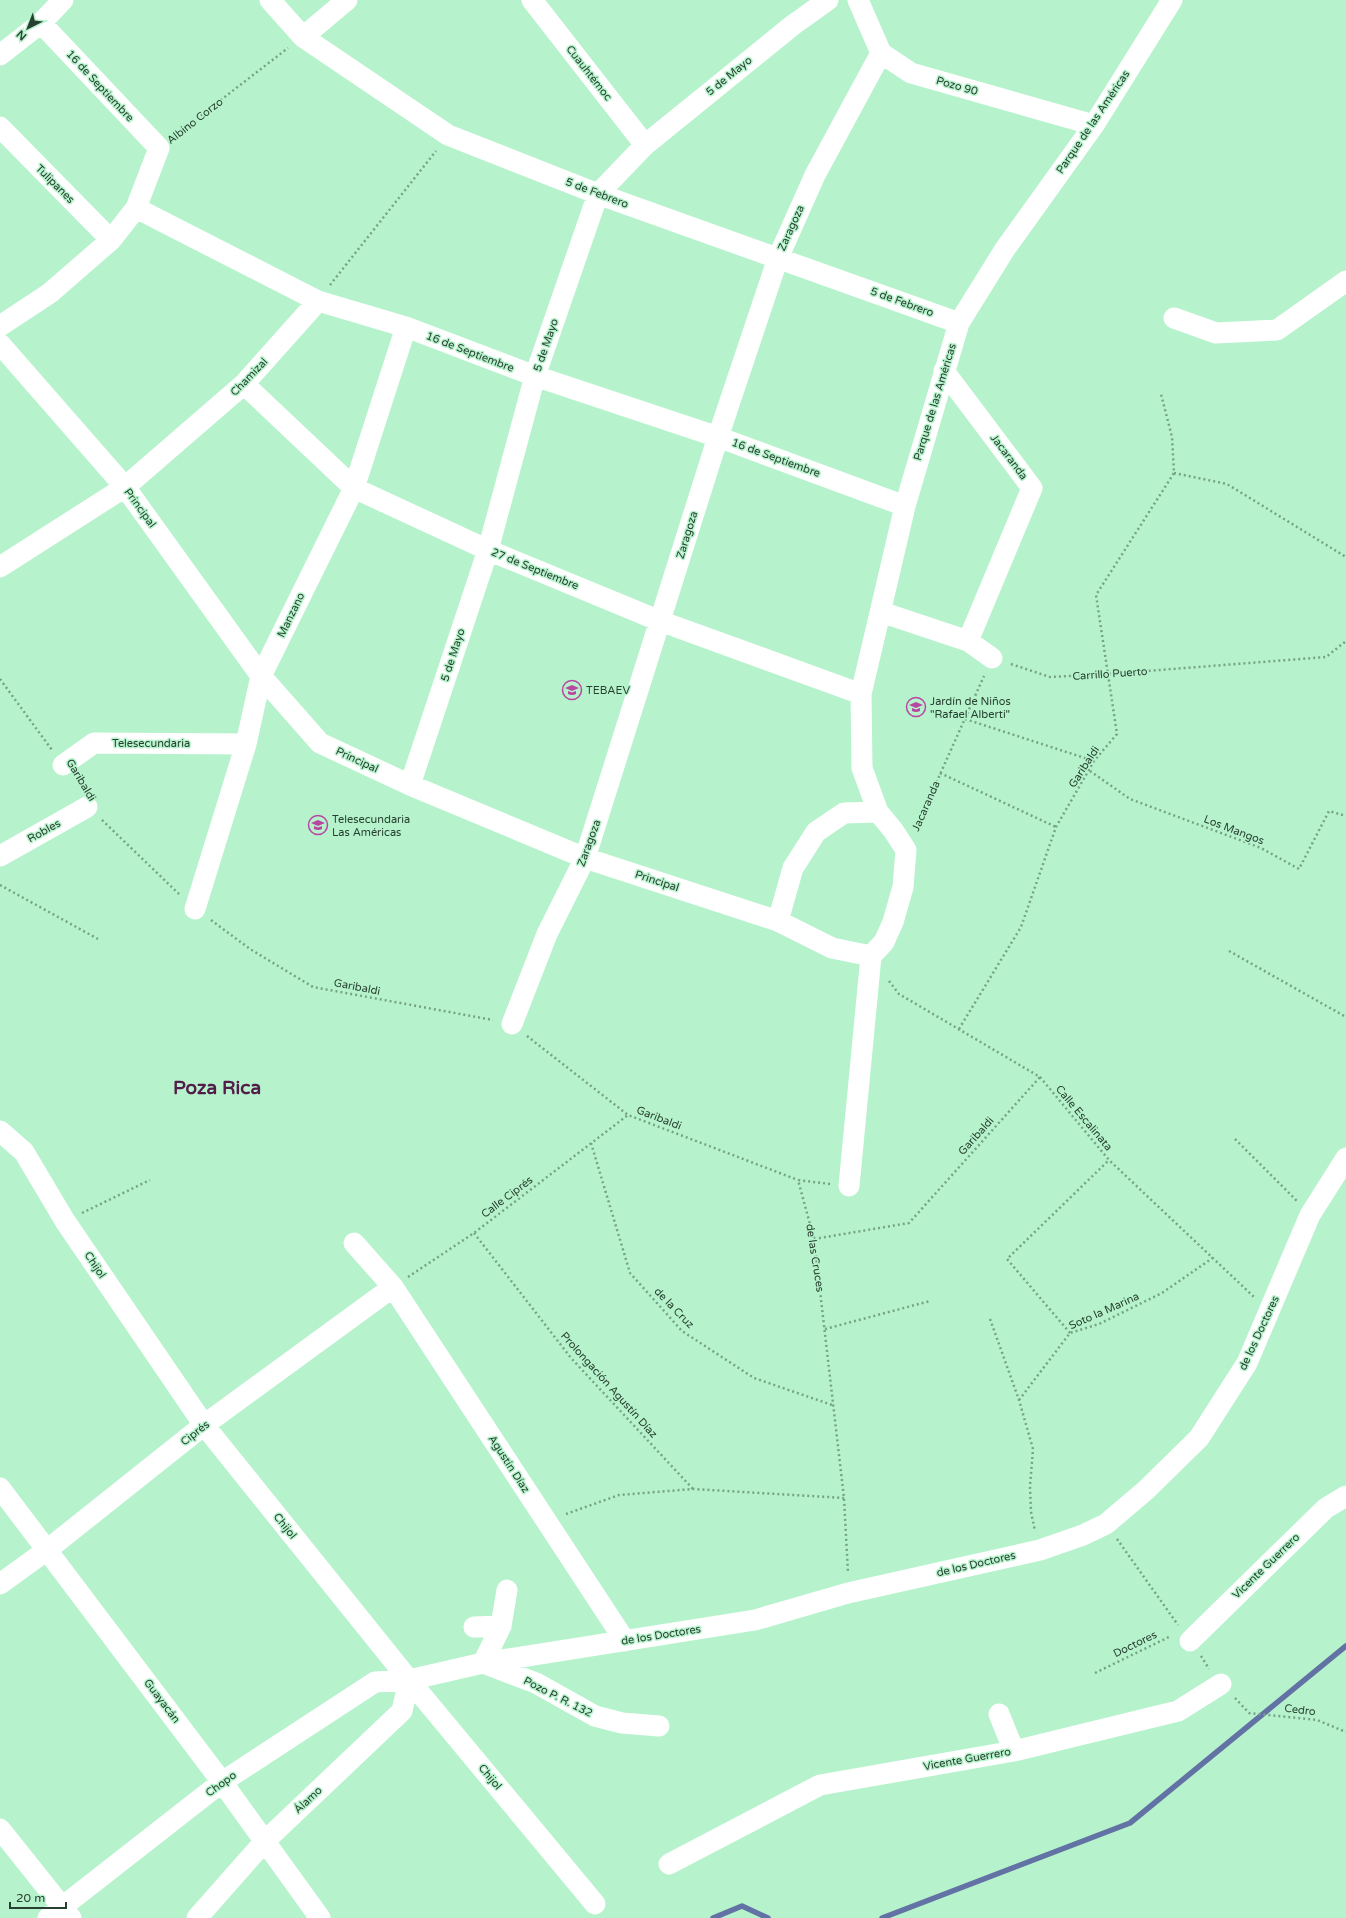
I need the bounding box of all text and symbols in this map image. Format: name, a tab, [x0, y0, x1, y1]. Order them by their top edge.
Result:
north arrow	[8, 8, 48, 48]
text: N	[14, 27, 29, 43]
street label: Cuauhtémoc	[563, 43, 615, 103]
street label: 16 de Septiembre	[64, 48, 136, 124]
street label: 5 de Mayo	[704, 53, 755, 98]
street label: Parque de las Américas	[1054, 68, 1132, 176]
street label: Pozo 90	[935, 74, 979, 98]
street label: Albino Corzo	[164, 95, 226, 147]
street label: Tulipanes	[33, 162, 77, 206]
street label: 5 de Febrero	[564, 175, 631, 211]
street label: Zaragoza	[775, 203, 807, 253]
street label: 5 de Febrero	[869, 285, 936, 320]
street label: 5 de Mayo	[531, 317, 561, 373]
street label: 16 de Septiembre	[424, 329, 516, 375]
street label: Parque de las Américas	[911, 342, 959, 462]
street label: Chamizal	[228, 355, 270, 399]
street label: Jacaranda	[988, 432, 1030, 482]
street label: 16 de Septiembre	[730, 436, 822, 480]
street label: Principal	[121, 486, 159, 530]
street label: Zaragoza	[674, 510, 700, 560]
street label: 27 de Septiembre	[489, 546, 581, 592]
street label: Manzano	[275, 590, 308, 640]
street label: 5 de Mayo	[438, 627, 468, 683]
street label: Carrillo Puerto	[1072, 665, 1148, 683]
school or university icon: TEBAEV	[561, 679, 583, 701]
place label: TEBAEV	[586, 684, 631, 697]
place label: Jardín de Niños "Rafael Alberti"	[930, 695, 1011, 721]
school or university icon: Jardín de Niños "Rafael Alberti"	[905, 696, 927, 718]
street label: Telesecundaria	[112, 737, 190, 750]
street label: Garibaldi	[1066, 744, 1102, 790]
street label: Principal	[334, 745, 380, 775]
street label: Garibaldi	[63, 757, 99, 803]
street label: Jacaranda	[909, 779, 943, 833]
place label: Telesecundaria Las Américas	[332, 813, 410, 839]
street label: Los Mangos	[1202, 813, 1266, 847]
school or university icon: Telesecundaria Las Américas	[307, 814, 329, 836]
street label: Robles	[25, 817, 63, 845]
street label: Zaragoza	[575, 818, 603, 868]
street label: Principal	[633, 868, 681, 894]
street label: Garibaldi	[333, 976, 381, 998]
district label: Poza Rica	[173, 1077, 261, 1099]
street label: Calle Escalinata	[1053, 1083, 1115, 1153]
street label: Garibaldi	[635, 1104, 683, 1132]
street label: Garibaldi	[955, 1114, 997, 1158]
street label: Calle Ciprés	[479, 1173, 535, 1221]
street label: de las Cruces	[803, 1223, 827, 1293]
street label: Chijol	[81, 1249, 109, 1281]
street label: de la Cruz	[651, 1285, 697, 1332]
street label: Soto la Marina	[1067, 1290, 1141, 1332]
street label: de los Doctores	[1236, 1294, 1282, 1372]
street label: Prolongación Agustín Díaz	[558, 1329, 660, 1441]
street label: Ciprés	[178, 1418, 212, 1448]
street label: Agustín Díaz	[486, 1433, 533, 1496]
street label: Chijol	[271, 1511, 299, 1541]
street label: Vicente Guerrero	[1230, 1530, 1303, 1601]
street label: de los Doctores	[935, 1549, 1017, 1579]
street label: de los Doctores	[620, 1622, 702, 1648]
street label: Doctores	[1111, 1628, 1159, 1660]
street label: Pozo P. R. 132	[521, 1674, 595, 1720]
street label: Guayacán	[141, 1676, 183, 1726]
street label: Cedro	[1284, 1702, 1317, 1718]
street label: Vicente Guerrero	[922, 1745, 1012, 1773]
street label: Chijol	[476, 1762, 504, 1792]
street label: Chopo	[203, 1768, 239, 1799]
street label: Álamo	[291, 1783, 325, 1816]
scale bar	[10, 1884, 66, 1910]
text: 20 m	[16, 1891, 45, 1905]

